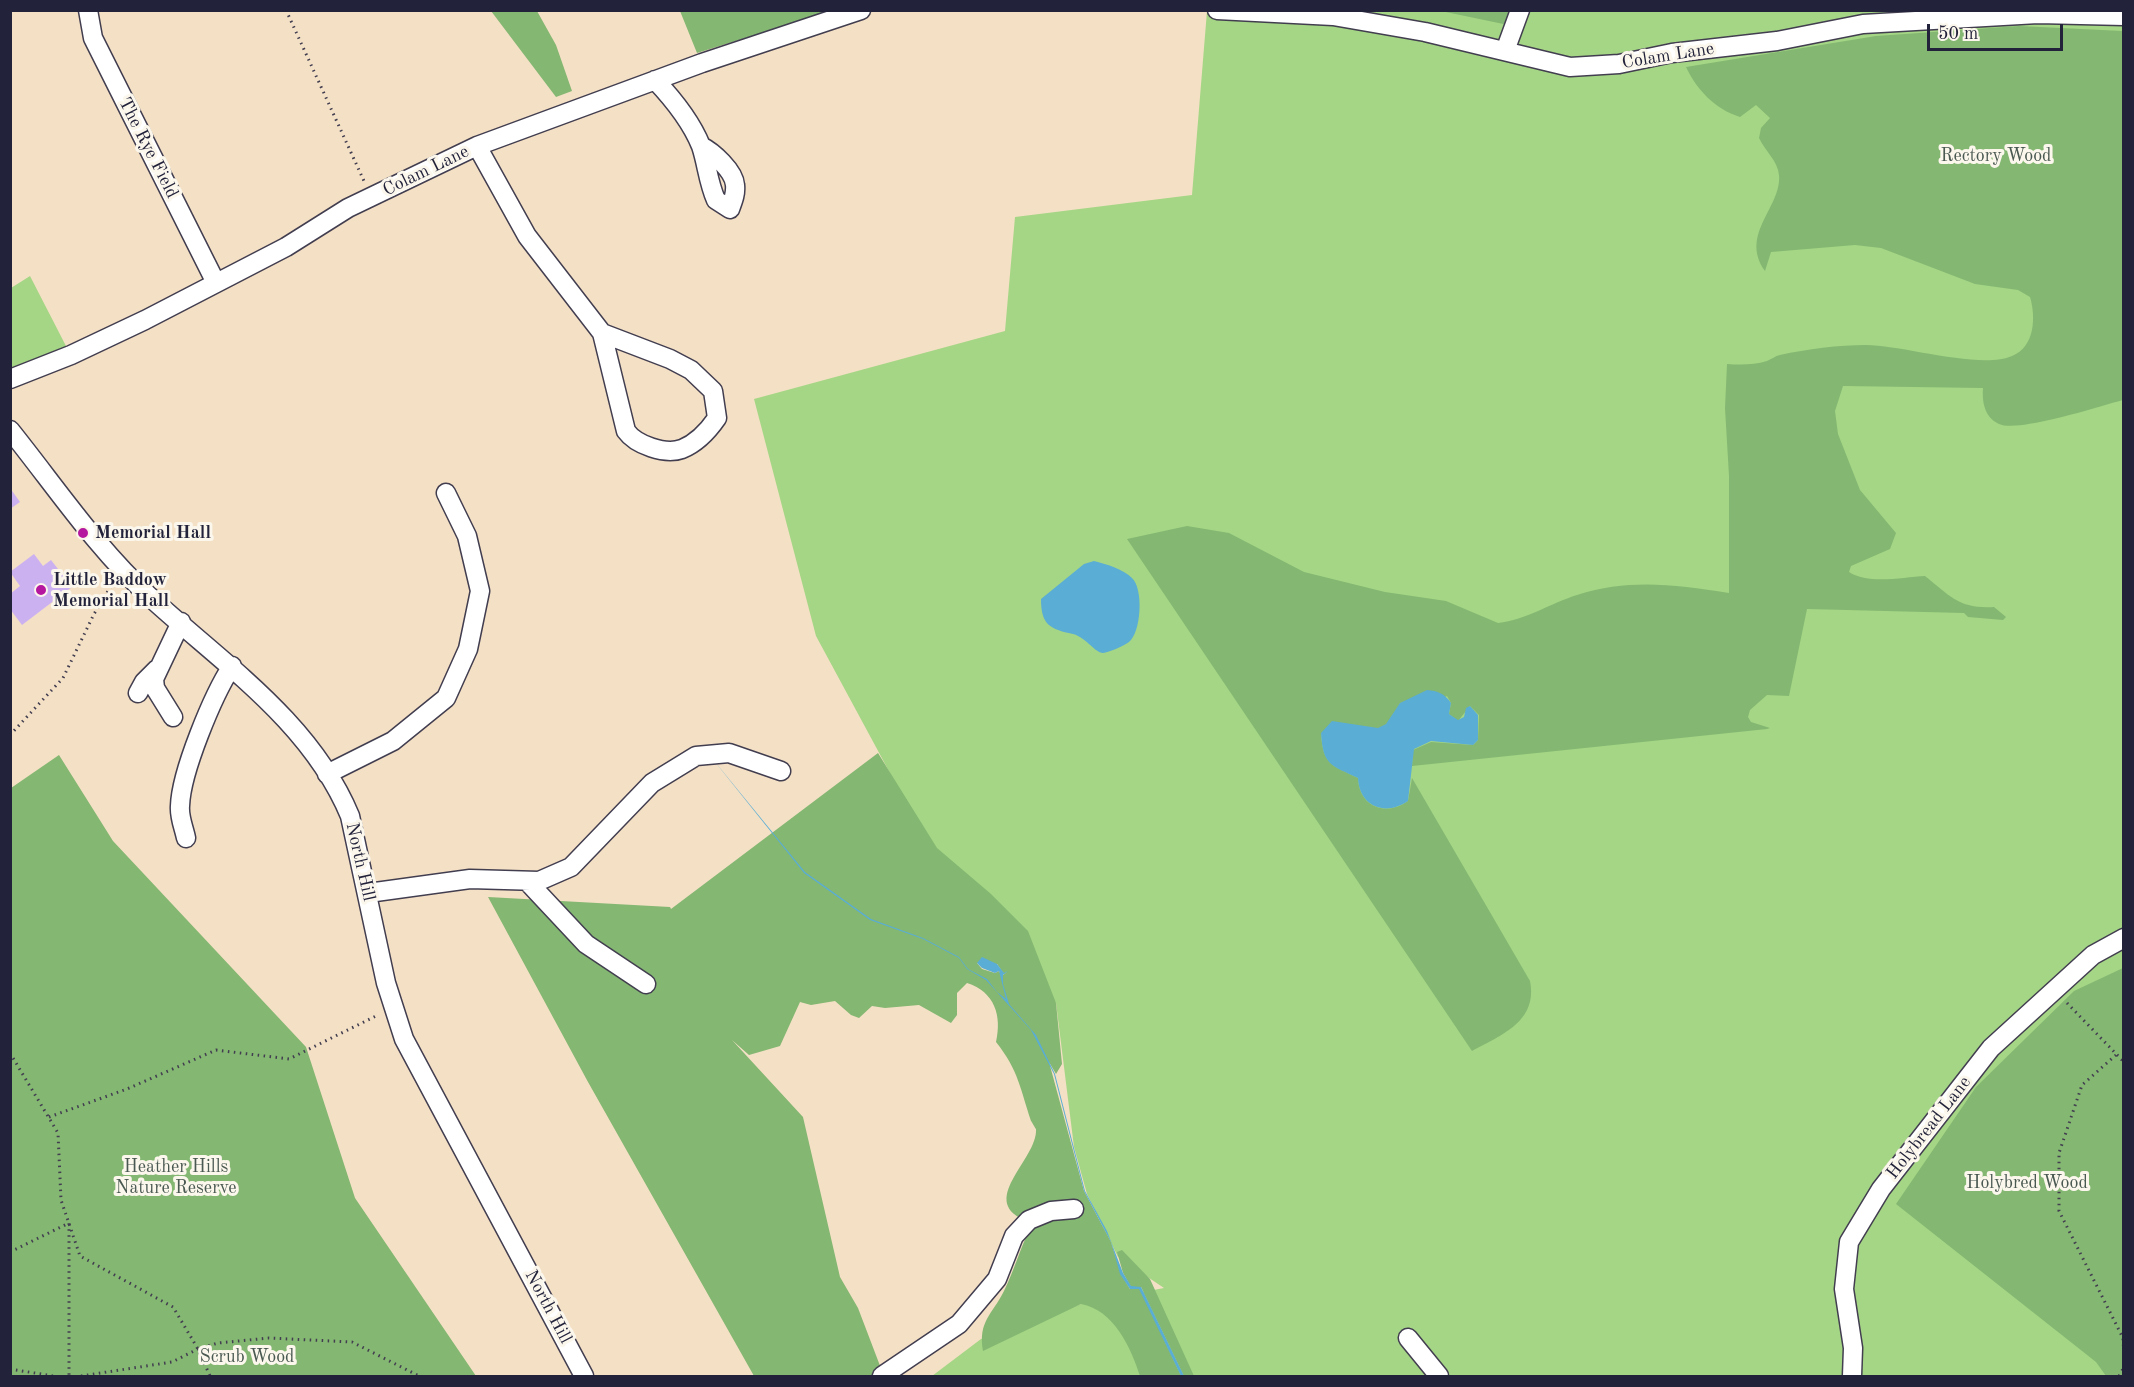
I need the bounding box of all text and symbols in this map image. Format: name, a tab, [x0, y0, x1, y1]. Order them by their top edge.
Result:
scale bar	[1930, 12, 2066, 50]
text: 50 m	[1938, 25, 1978, 43]
street label: Colam Lane	[1620, 38, 1716, 74]
street label: The Rye Field	[113, 94, 183, 202]
street label: Colam Lane	[379, 141, 473, 201]
park label: Rectory Wood	[1941, 145, 2051, 167]
place label: Memorial Hall	[95, 522, 211, 544]
marker: Memorial Hall	[76, 526, 90, 540]
place label: Little Baddow Memorial Hall	[53, 569, 169, 612]
marker: Little Baddow Memorial Hall	[34, 583, 48, 597]
street label: North Hill	[340, 821, 380, 903]
street label: Holybread Lane	[1882, 1072, 1976, 1184]
park label: Heather Hills Nature Reserve	[116, 1156, 236, 1198]
park label: Holybred Wood	[1966, 1172, 2088, 1194]
street label: North Hill	[520, 1267, 576, 1347]
park label: Scrub Wood	[199, 1346, 295, 1368]

